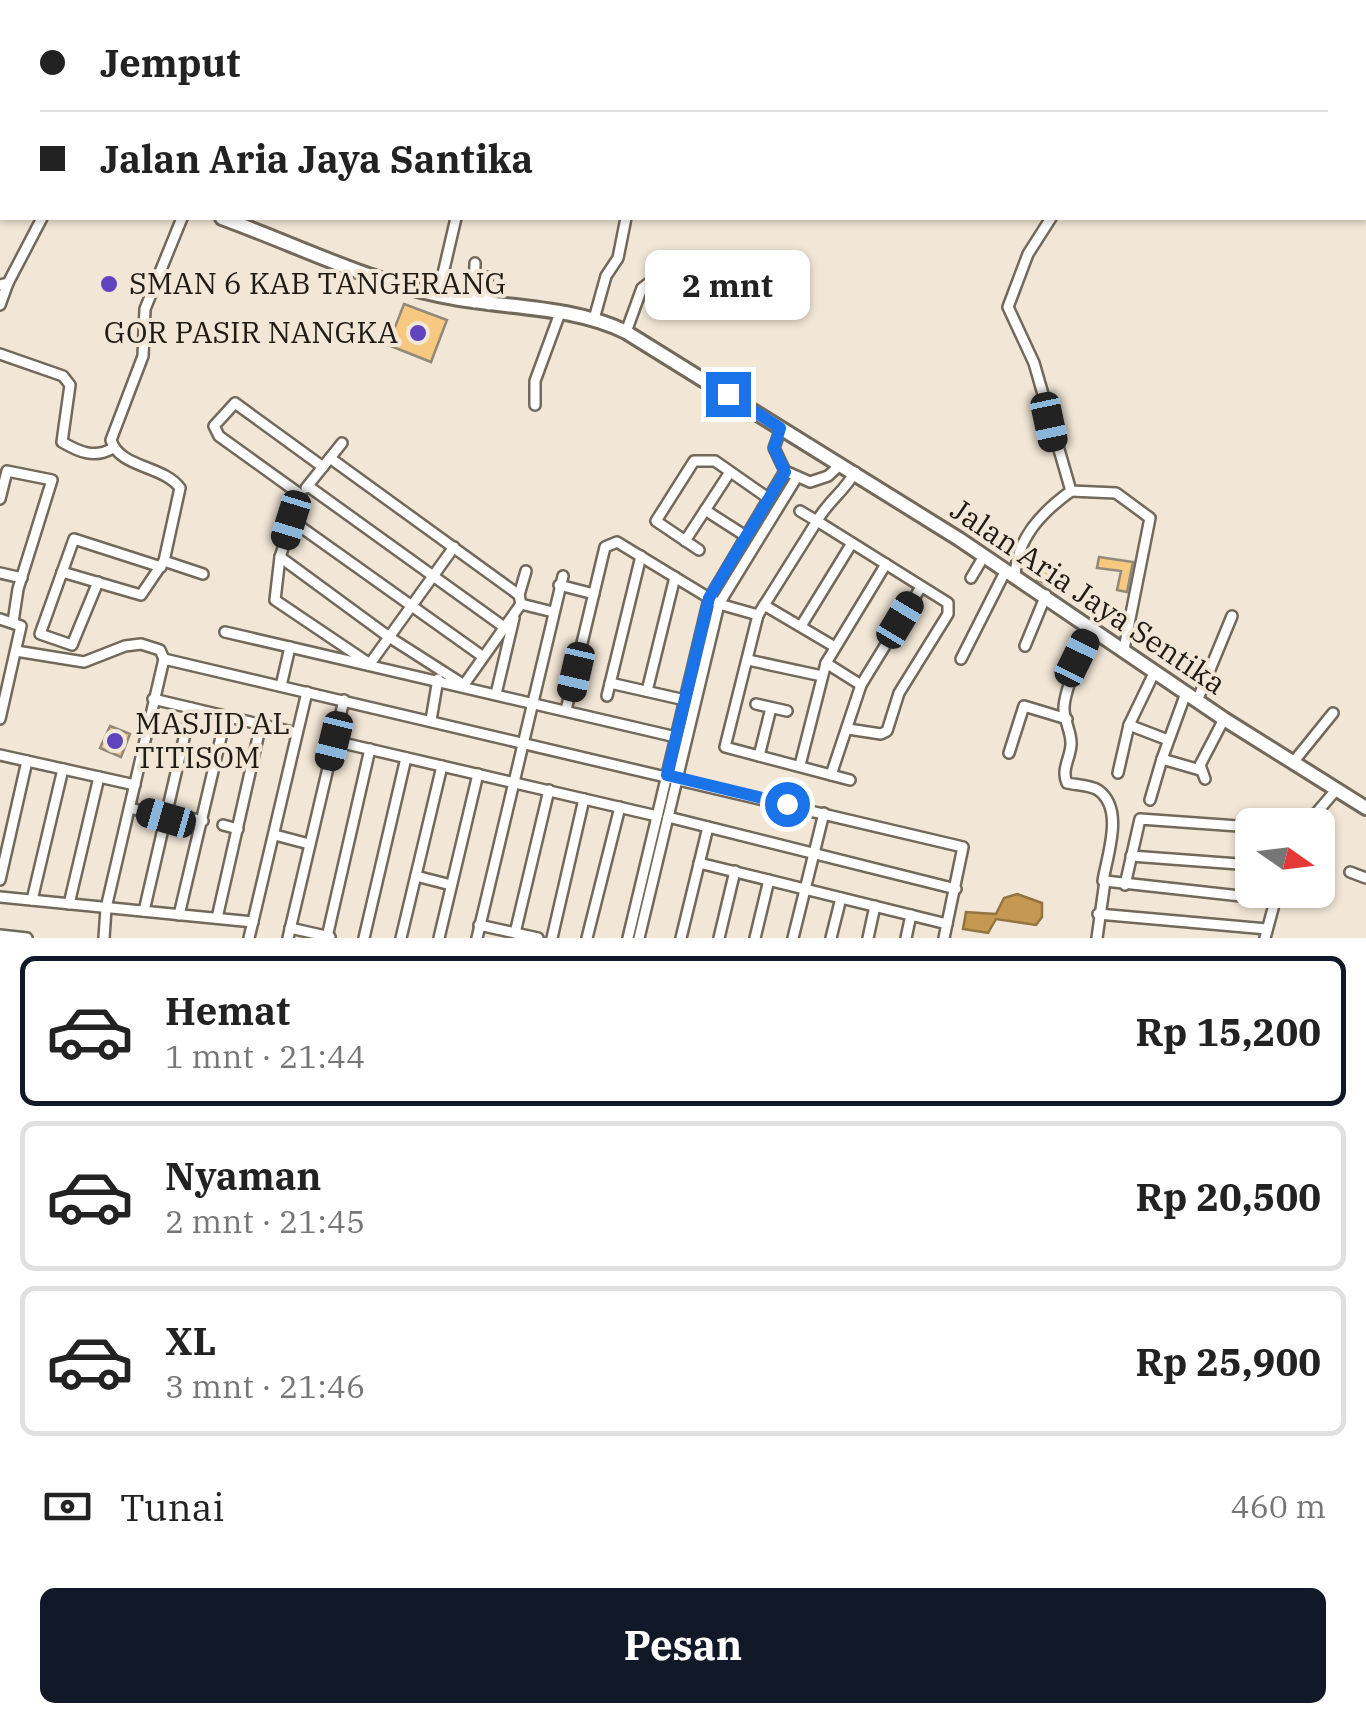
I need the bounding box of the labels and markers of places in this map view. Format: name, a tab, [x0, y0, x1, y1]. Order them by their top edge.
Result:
place label: SMAN 6 KAB TANGERANG	[129, 263, 506, 302]
marker: SMAN 6 KAB TANGERANG	[98, 273, 120, 295]
place label: GOR PASIR NANGKA	[104, 312, 398, 351]
marker: GOR PASIR NANGKA	[407, 322, 429, 344]
place label: MASJID AL TITISOM	[135, 703, 290, 776]
marker: MASJID AL TITISOM	[104, 730, 126, 752]

